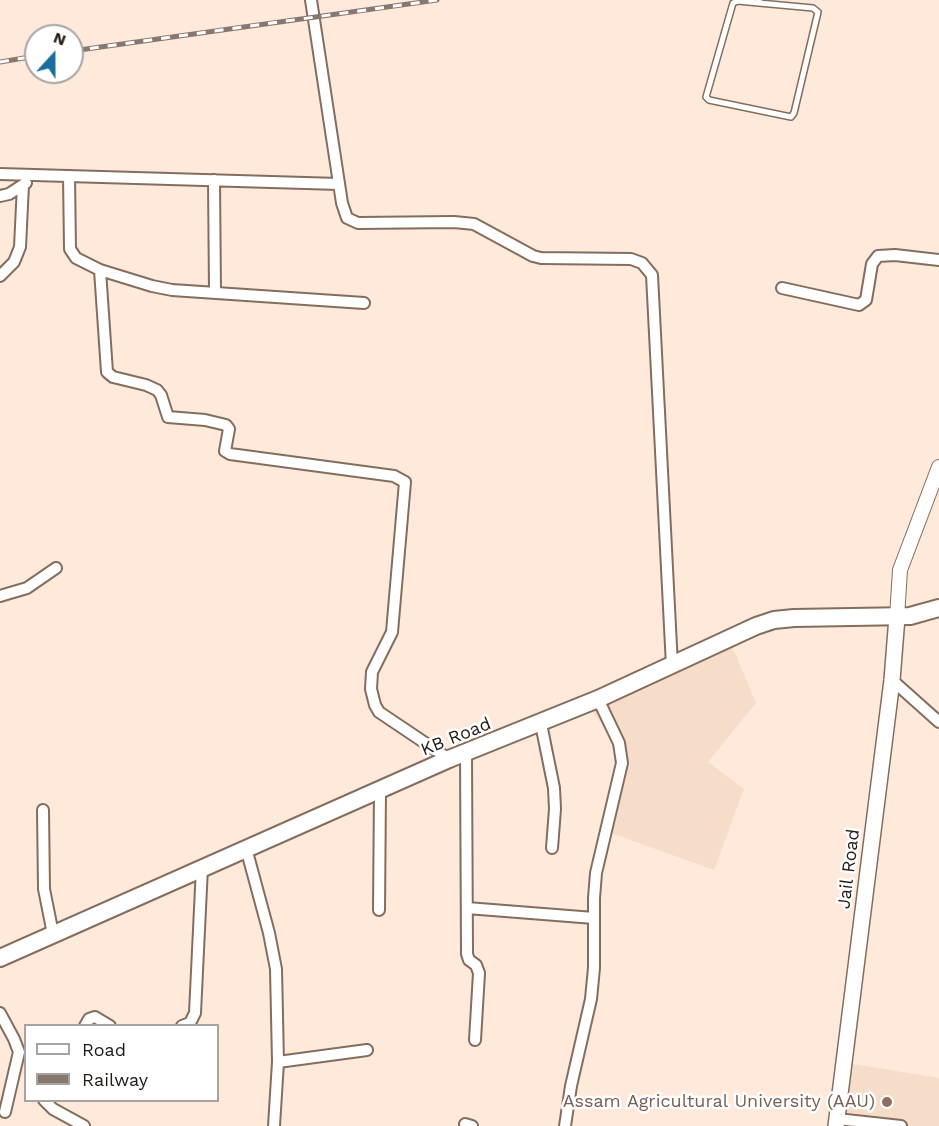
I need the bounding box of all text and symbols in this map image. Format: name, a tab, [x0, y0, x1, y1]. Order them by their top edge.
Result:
north arrow	[24, 24, 84, 84]
text: N	[51, 28, 69, 50]
street label: KB Road	[418, 713, 494, 761]
street label: Jail Road	[833, 828, 865, 910]
legend	[24, 1024, 219, 1102]
text: Road	[82, 1039, 126, 1060]
text: Railway	[82, 1069, 148, 1090]
place label: Assam Agricultural University (AAU)	[563, 1091, 875, 1113]
marker: Assam Agricultural University (AAU)	[880, 1095, 894, 1109]

